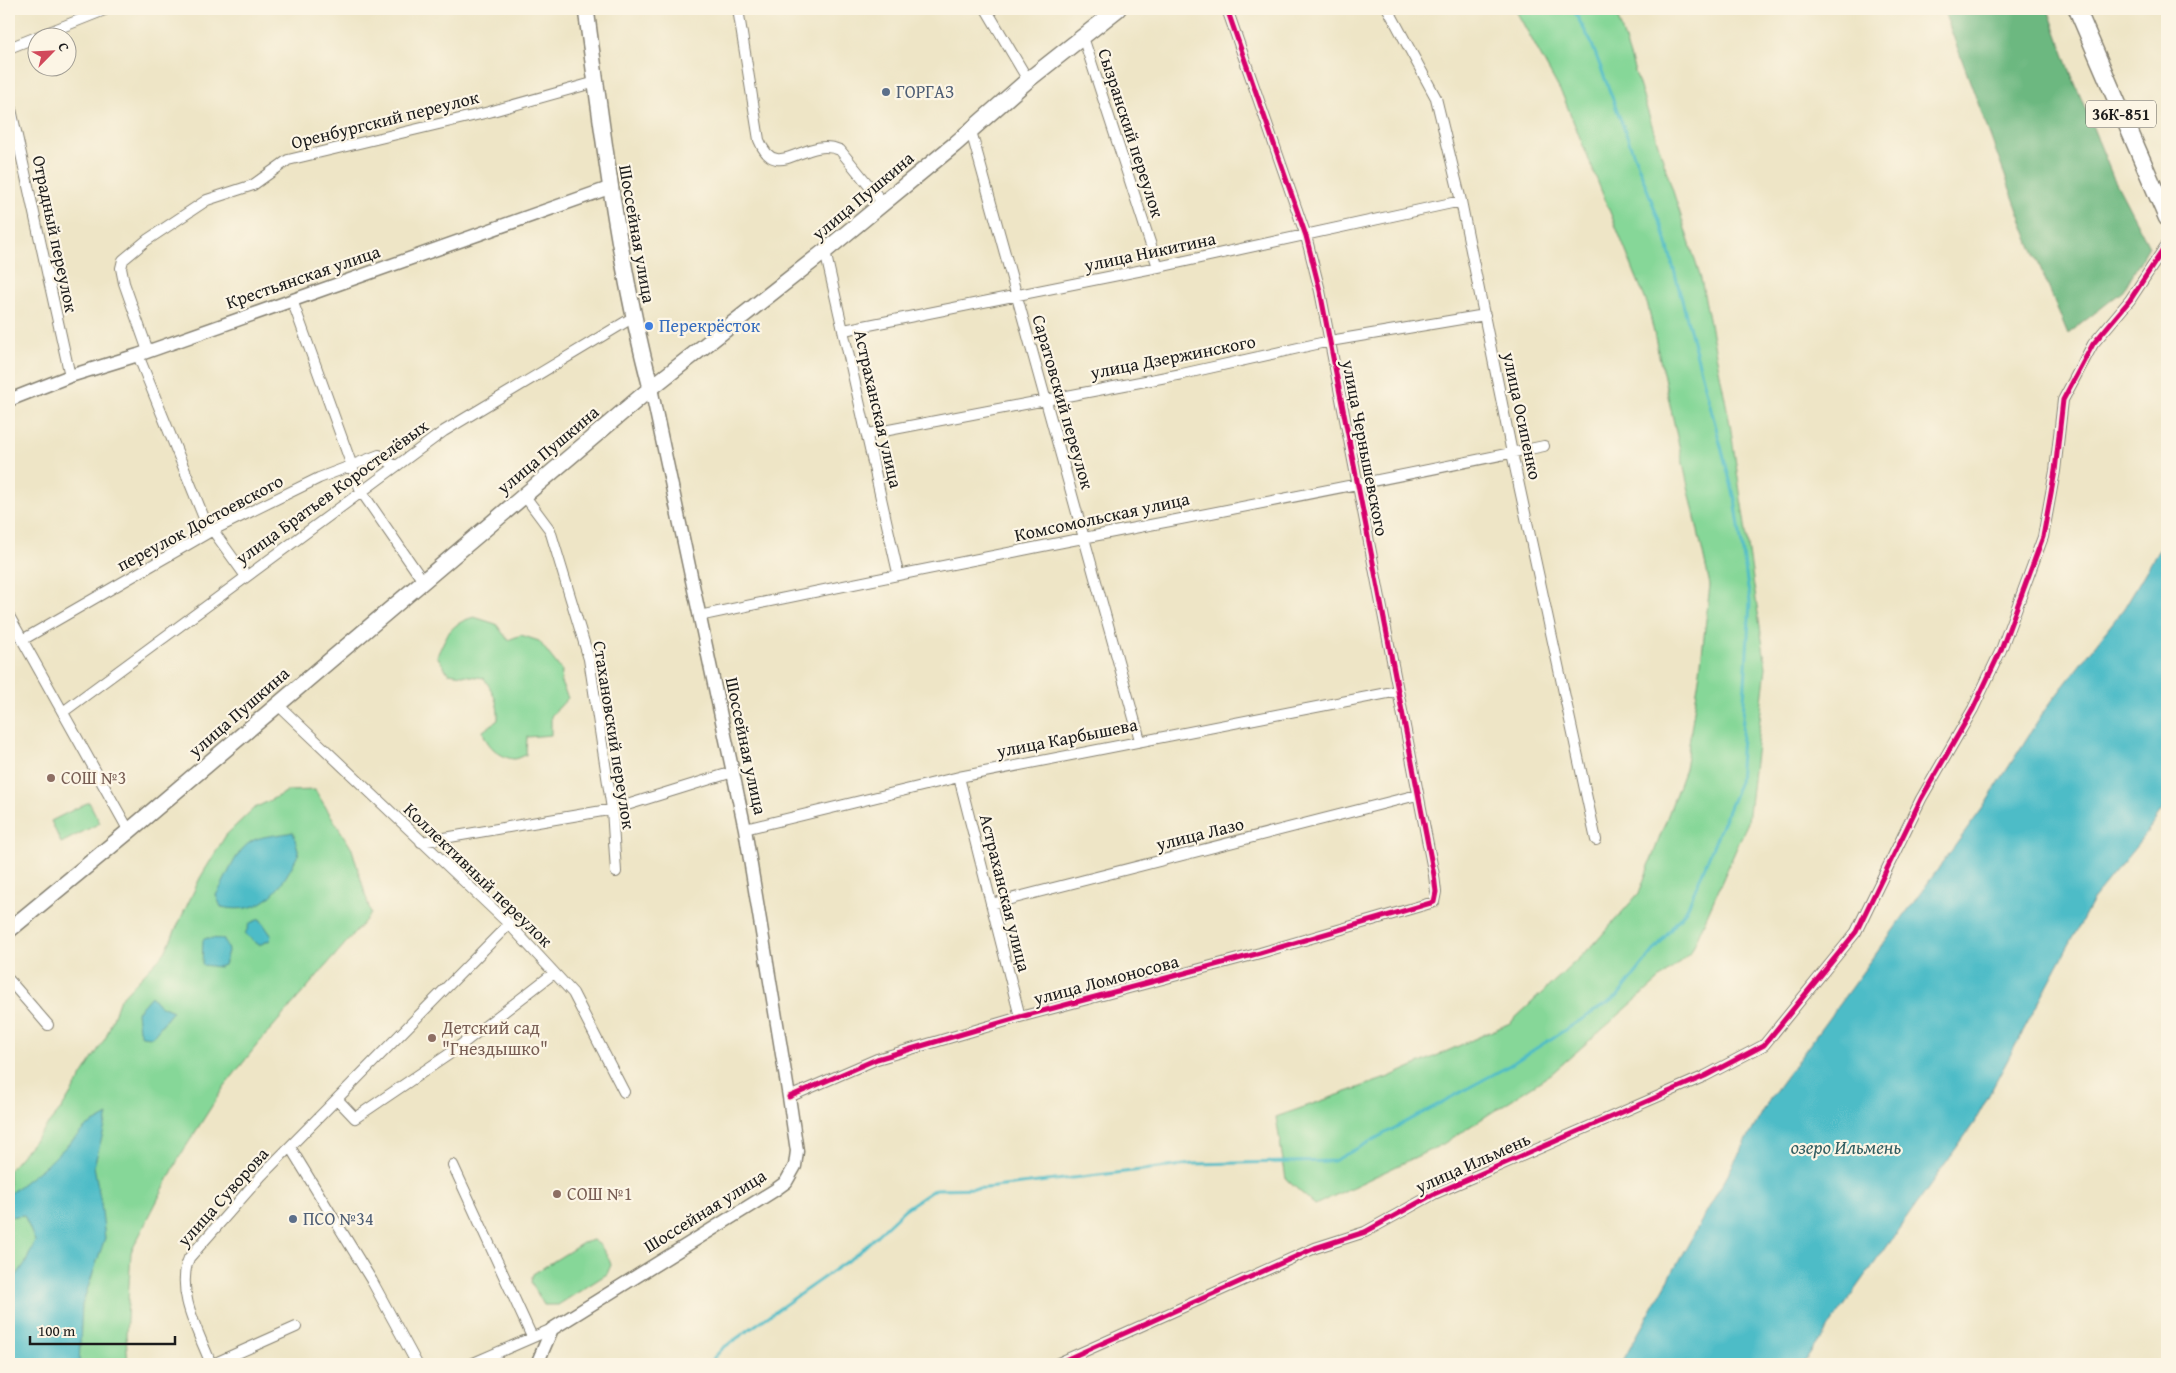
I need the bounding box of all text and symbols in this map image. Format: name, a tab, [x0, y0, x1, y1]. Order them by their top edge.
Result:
north arrow	[28, 28, 78, 78]
text: С	[53, 39, 75, 54]
street label: Сызранский переулок	[1091, 45, 1172, 221]
place label: ГОРГАЗ	[896, 78, 954, 105]
street label: Оренбургский переулок	[288, 83, 482, 156]
marker: ГОРГАЗ	[880, 86, 892, 98]
road number: 36К-851	[2086, 100, 2156, 128]
street label: улица Пушкина	[805, 144, 920, 247]
street label: Отрадный переулок	[26, 153, 85, 315]
street label: Шоссейная улица	[612, 163, 663, 306]
street label: улица Никитина	[1081, 224, 1219, 279]
street label: Крестьянская улица	[222, 237, 384, 316]
street label: Саратовский переулок	[1026, 311, 1101, 493]
place label: Перекрёсток	[659, 312, 761, 339]
marker: Перекрёсток	[643, 320, 655, 332]
street label: Астраханская улица	[847, 327, 910, 491]
street label: улица Дзержинского	[1087, 327, 1258, 386]
street label: улица Осипенко	[1496, 349, 1549, 482]
street label: улица Чернышевского	[1335, 356, 1396, 538]
street label: улица Пушкина	[490, 398, 605, 501]
street label: улица Братьев Коростелёвых	[229, 412, 434, 571]
street label: переулок Достоевского	[112, 467, 288, 578]
street label: Комсомольская улица	[1012, 485, 1192, 548]
street label: Стахановский переулок	[586, 639, 643, 832]
street label: улица Пушкина	[181, 660, 295, 764]
street label: Шоссейная улица	[719, 675, 774, 818]
street label: улица Карбышева	[993, 711, 1140, 765]
place label: СОШ №3	[61, 764, 126, 791]
marker: СОШ №3	[45, 772, 57, 784]
street label: Коллективный переулок	[398, 796, 559, 954]
street label: улица Лазо	[1152, 810, 1247, 858]
street label: Астраханская улица	[973, 811, 1038, 975]
street label: улица Ломоносова	[1029, 947, 1182, 1012]
place label: Детский сад "Гнездышко"	[441, 1014, 548, 1062]
marker: Детский сад "Гнездышко"	[426, 1032, 438, 1044]
street label: улица Ильмень	[1410, 1125, 1535, 1200]
water label: озеро Ильмень	[1791, 1133, 1902, 1161]
street label: улица Суворова	[170, 1141, 275, 1253]
street label: Шоссейная улица	[638, 1162, 772, 1259]
place label: СОШ №1	[567, 1180, 632, 1207]
marker: СОШ №1	[551, 1188, 563, 1200]
place label: ПСО №34	[303, 1205, 374, 1232]
marker: ПСО №34	[287, 1213, 299, 1225]
scale bar	[30, 1313, 175, 1345]
text: 100 m	[38, 1320, 76, 1341]

